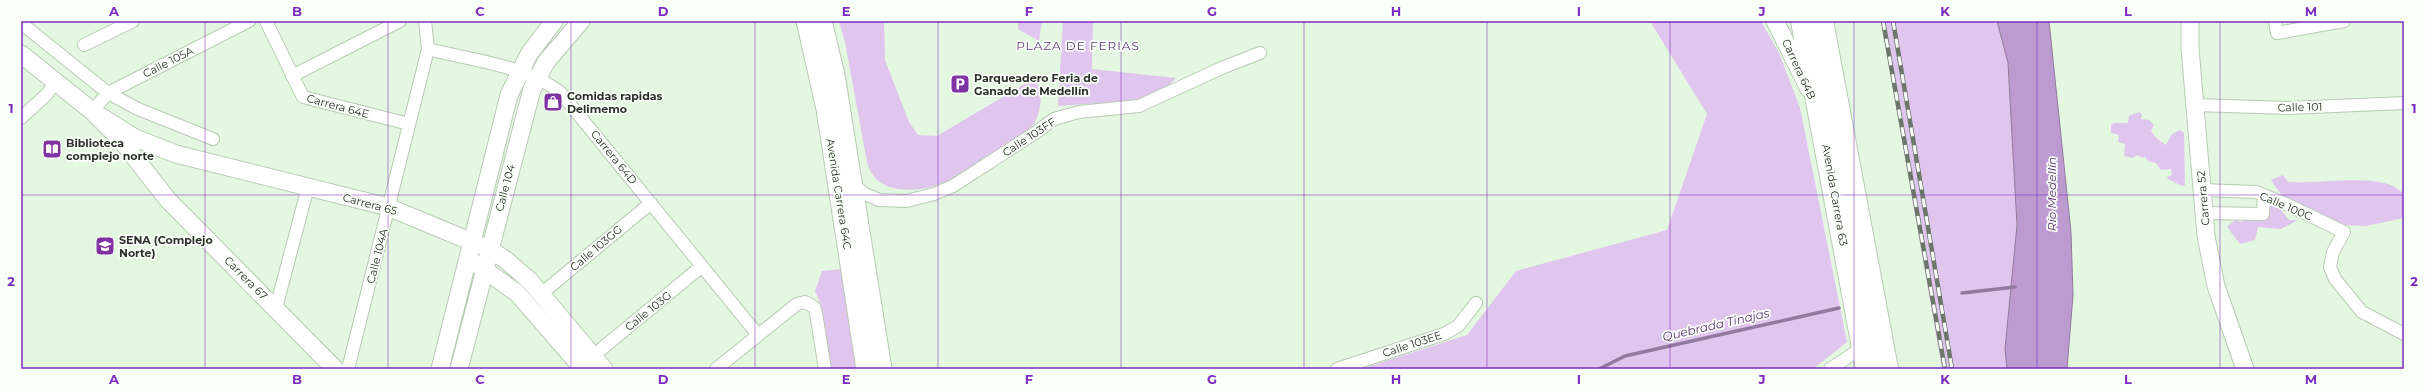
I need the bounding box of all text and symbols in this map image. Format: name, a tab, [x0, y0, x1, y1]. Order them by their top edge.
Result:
text: A	[108, 3, 120, 19]
text: B	[292, 3, 302, 19]
text: C	[475, 3, 485, 19]
text: D	[658, 3, 669, 19]
text: E	[842, 3, 851, 19]
text: F	[1025, 3, 1033, 19]
text: G	[1207, 3, 1217, 19]
text: H	[1391, 3, 1401, 19]
text: I	[1577, 3, 1581, 19]
text: J	[1757, 3, 1766, 19]
text: K	[1940, 3, 1950, 19]
text: L	[2124, 3, 2132, 19]
text: M	[2305, 3, 2317, 19]
street label: Carrera 64B	[1779, 37, 1819, 101]
district label: PLAZA DE FERIAS	[1016, 38, 1140, 53]
street label: Calle 105A	[140, 43, 196, 81]
place label: Parqueadero Feria de Ganado de Medellín	[974, 71, 1098, 98]
parking icon: Parqueadero Feria de Ganado de Medellín	[949, 73, 971, 95]
place label: Comidas rapidas Delimemo	[567, 89, 663, 116]
street label: Carrera 64E	[305, 91, 371, 121]
shop icon: Comidas rapidas Delimemo	[542, 91, 564, 113]
text: 1	[8, 100, 14, 116]
street label: Calle 101	[2277, 100, 2323, 114]
text: 1	[2411, 100, 2417, 116]
street label: Calle 103FF	[1000, 115, 1058, 159]
street label: Carrera 64D	[588, 127, 640, 187]
place label: Biblioteca complejo norte	[66, 136, 154, 163]
library icon: Biblioteca complejo norte	[41, 138, 63, 160]
street label: Avenida Carrera 64C	[823, 138, 855, 251]
street label: Avenida Carrera 63	[1819, 143, 1851, 247]
water label: Río Medellín	[2044, 157, 2059, 231]
street label: Calle 104	[492, 162, 518, 213]
street label: Carrera 52	[2194, 170, 2212, 226]
street label: Calle 100C	[2257, 189, 2315, 223]
street label: Carrera 65	[341, 190, 399, 218]
street label: Calle 103GG	[567, 222, 625, 274]
street label: Calle 104A	[363, 227, 391, 285]
place label: SENA (Complejo Norte)	[119, 233, 213, 260]
school or university icon: SENA (Complejo Norte)	[94, 235, 116, 257]
street label: Carrera 67	[221, 253, 271, 303]
text: 2	[7, 273, 15, 289]
text: 2	[2410, 273, 2418, 289]
street label: Calle 103G	[622, 288, 674, 334]
water label: Quebrada Tinajas	[1661, 305, 1771, 344]
street label: Calle 103EE	[1380, 328, 1444, 360]
text: A	[108, 371, 120, 387]
text: B	[292, 371, 302, 387]
text: C	[475, 371, 485, 387]
text: D	[658, 371, 669, 387]
text: E	[842, 371, 851, 387]
text: F	[1025, 371, 1033, 387]
text: G	[1207, 371, 1217, 387]
text: H	[1391, 371, 1401, 387]
text: I	[1577, 371, 1581, 387]
text: J	[1757, 371, 1766, 387]
text: K	[1940, 371, 1950, 387]
text: L	[2124, 371, 2132, 387]
text: M	[2305, 371, 2317, 387]

